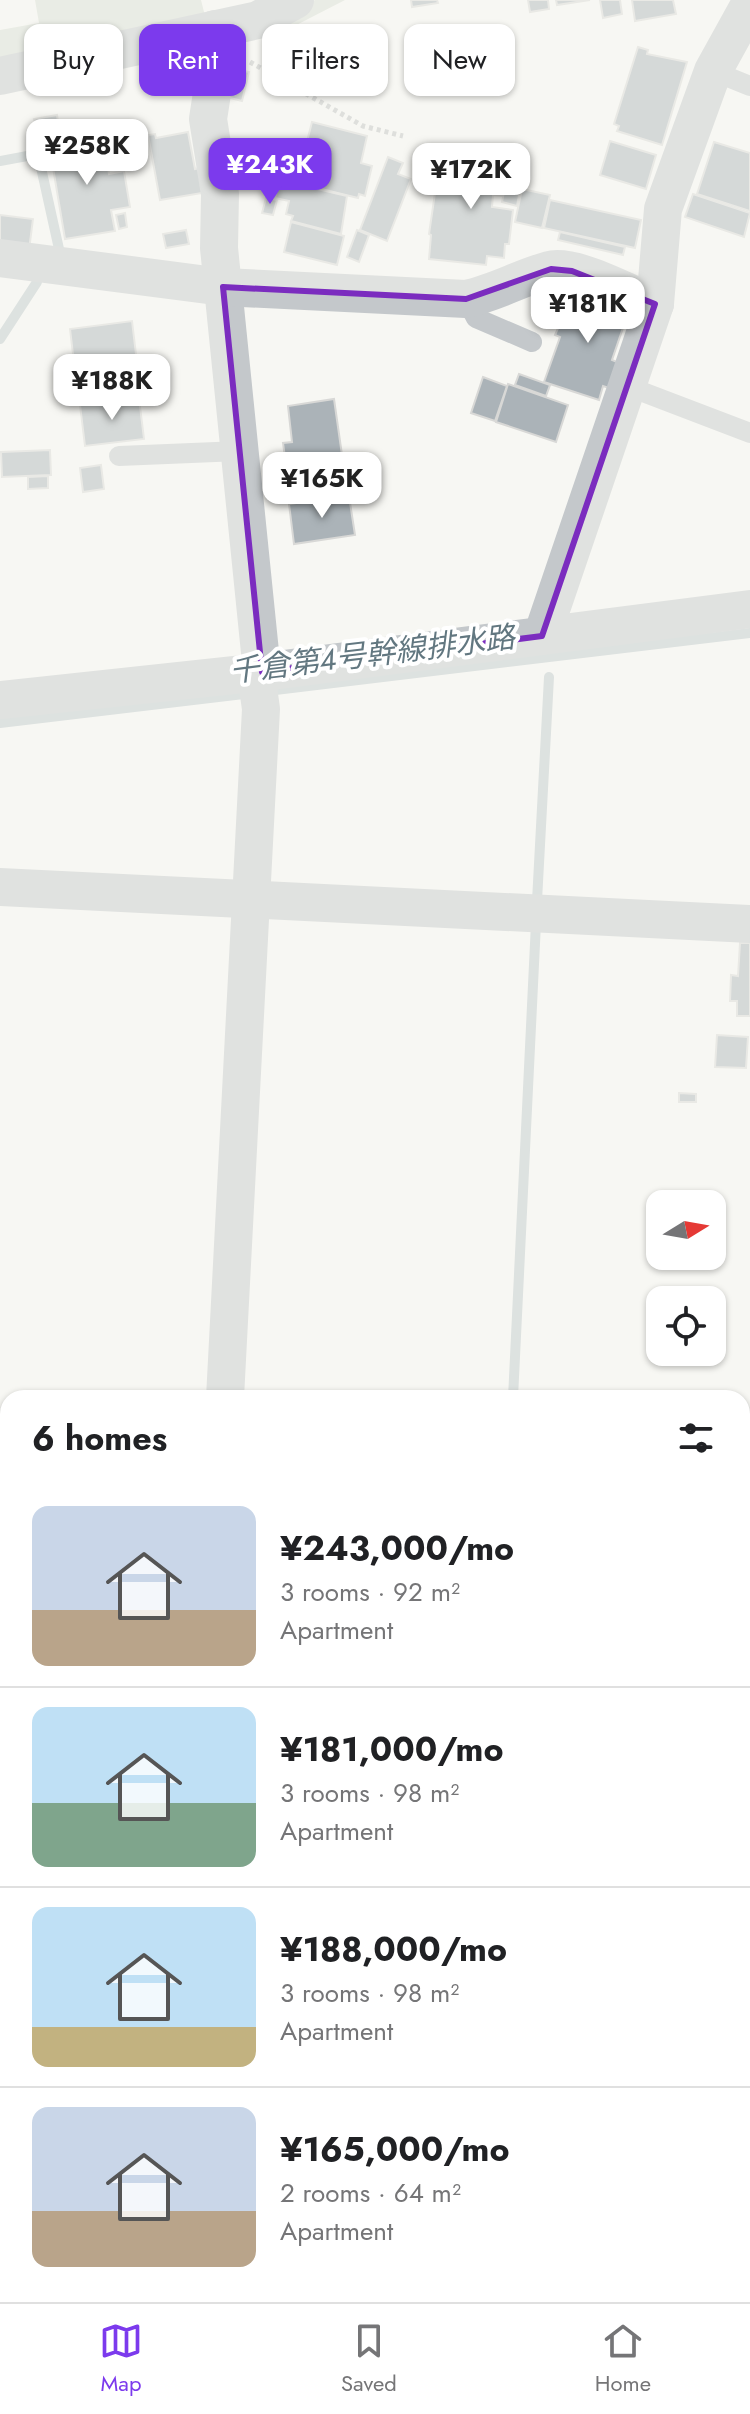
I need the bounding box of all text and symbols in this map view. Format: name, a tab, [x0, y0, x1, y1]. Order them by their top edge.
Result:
chip: Buy	[24, 24, 123, 96]
chip: Rent	[139, 24, 246, 96]
chip: Filters	[262, 24, 388, 96]
chip: New	[404, 24, 515, 96]
pin: ¥258K	[31, 119, 143, 187]
text: ¥258K	[44, 126, 130, 164]
pin: ¥243K	[214, 138, 326, 206]
pin: ¥172K	[415, 143, 527, 211]
text: ¥243K	[227, 145, 313, 183]
text: ¥172K	[430, 150, 512, 188]
pin: ¥181K	[532, 277, 644, 345]
text: ¥181K	[549, 284, 627, 322]
pin: ¥188K	[56, 354, 168, 422]
text: ¥188K	[71, 361, 153, 399]
pin: ¥165K	[266, 452, 378, 520]
text: ¥165K	[281, 459, 363, 497]
water label: 千倉第4号幹線排水路	[227, 615, 520, 693]
north arrow	[646, 1190, 726, 1270]
map controls	[646, 1190, 726, 1366]
button: locate	[646, 1286, 726, 1366]
text: 6 homes	[32, 1414, 167, 1463]
icon: filters	[674, 1416, 718, 1460]
text: ¥243,000/mo	[280, 1524, 514, 1573]
icon: home	[96, 1538, 192, 1634]
text: 3 rooms · 92 m²	[280, 1573, 460, 1611]
text: Apartment	[280, 1611, 393, 1649]
text: ¥181,000/mo	[280, 1725, 503, 1774]
icon: home	[96, 1739, 192, 1835]
text: 3 rooms · 98 m²	[280, 1774, 459, 1812]
text: Apartment	[280, 1812, 393, 1850]
text: ¥188,000/mo	[280, 1925, 507, 1974]
icon: home	[96, 1939, 192, 2035]
text: 3 rooms · 98 m²	[280, 1974, 459, 2012]
text: Apartment	[280, 2012, 393, 2050]
text: ¥165,000/mo	[280, 2125, 510, 2174]
icon: home	[96, 2139, 192, 2235]
text: 2 rooms · 64 m²	[280, 2174, 461, 2212]
text: Apartment	[280, 2212, 393, 2250]
tab: Map	[99, 2319, 143, 2399]
tab: Saved	[341, 2319, 397, 2399]
tab: Home	[595, 2319, 651, 2399]

